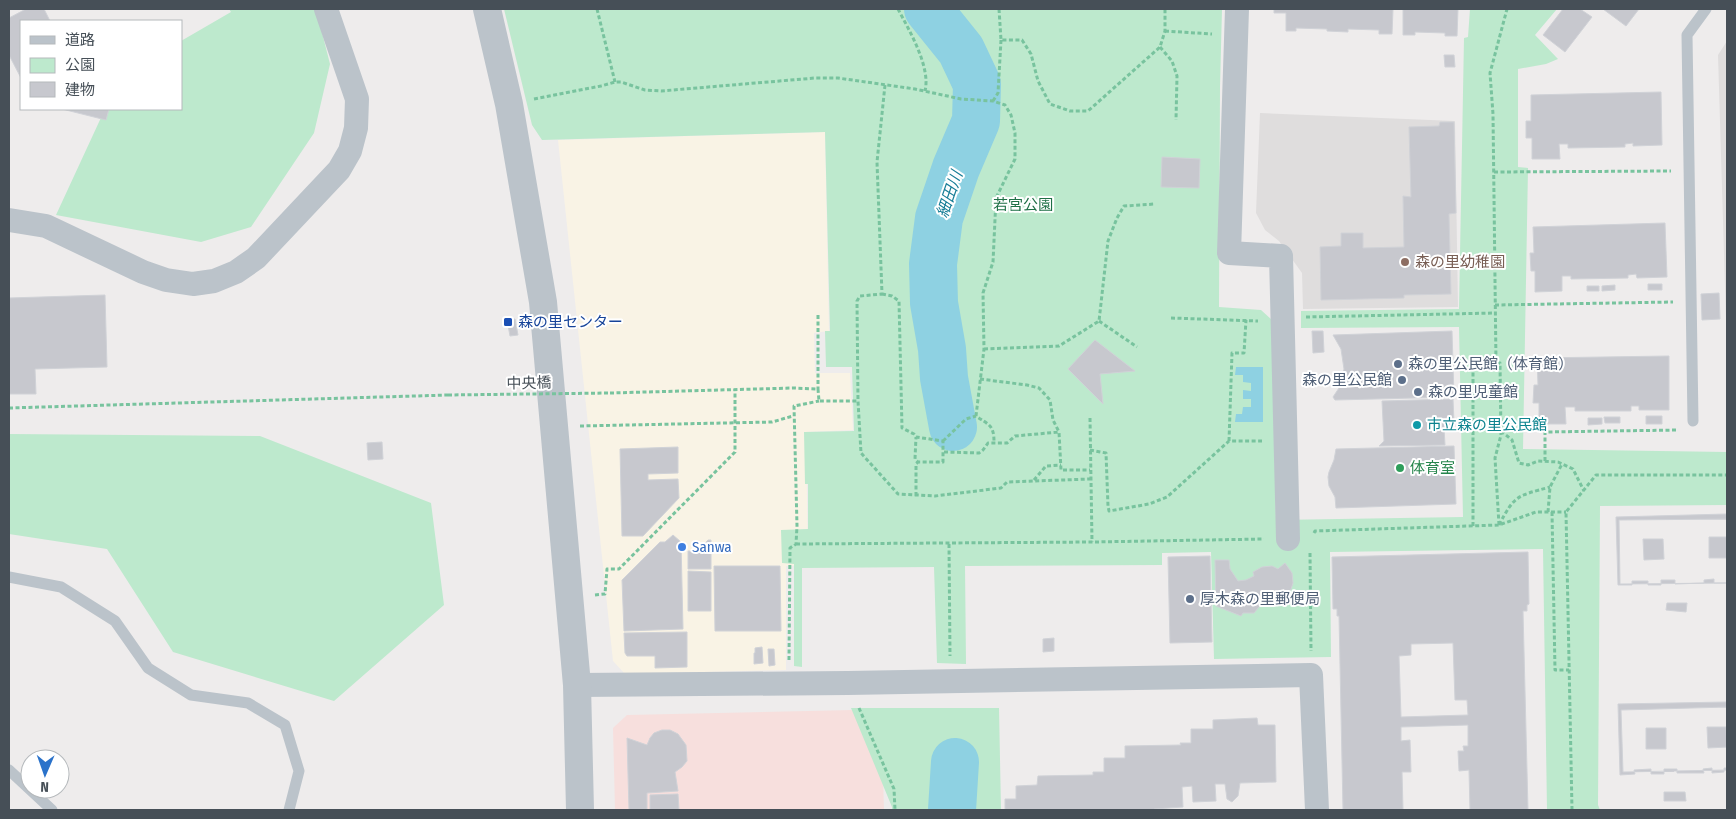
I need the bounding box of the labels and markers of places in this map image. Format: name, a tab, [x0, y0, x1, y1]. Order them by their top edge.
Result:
place label: 森の里幼稚園	[1415, 253, 1505, 271]
marker: 森の里幼稚園	[1399, 256, 1411, 268]
place label: 森の里センター	[518, 313, 623, 331]
marker: 森の里センター	[502, 316, 514, 328]
place label: 森の里公民館（体育館）	[1408, 355, 1573, 373]
marker: 森の里公民館（体育館）	[1392, 358, 1404, 370]
place label: 森の里公民館	[1302, 371, 1392, 389]
marker: 森の里公民館	[1396, 374, 1408, 386]
place label: 森の里児童館	[1428, 383, 1518, 401]
marker: 森の里児童館	[1412, 386, 1424, 398]
place label: 市立森の里公民館	[1427, 416, 1547, 434]
marker: 市立森の里公民館	[1411, 419, 1423, 431]
place label: 体育室	[1410, 459, 1455, 477]
marker: 体育室	[1394, 462, 1406, 474]
place label: Sanwa	[692, 538, 732, 556]
marker: Sanwa	[676, 541, 688, 553]
place label: 厚木森の里郵便局	[1200, 590, 1320, 608]
marker: 厚木森の里郵便局	[1184, 593, 1196, 605]

